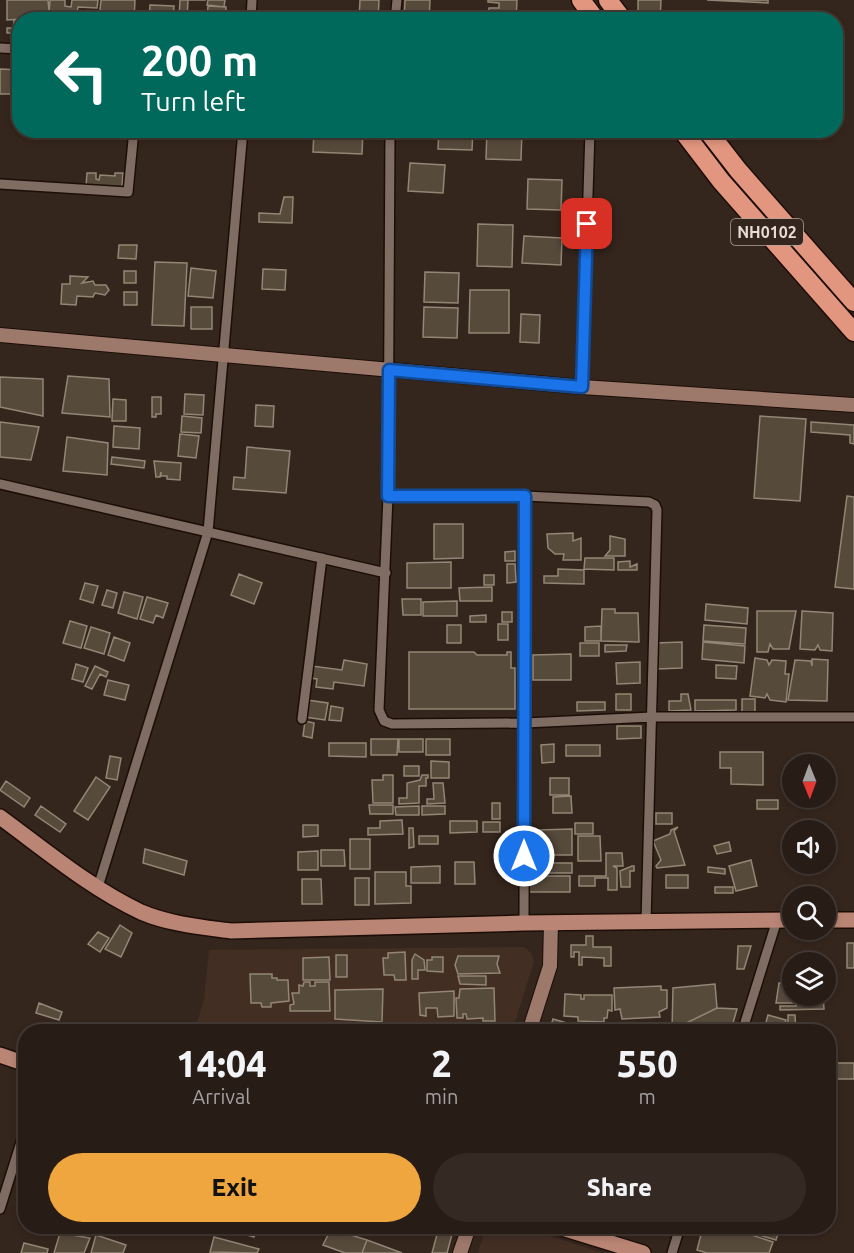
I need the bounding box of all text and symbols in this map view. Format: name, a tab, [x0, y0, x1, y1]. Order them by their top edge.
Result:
icon: left	[42, 36, 120, 114]
text: 200 m	[141, 37, 258, 84]
text: Turn left	[141, 86, 245, 116]
pin	[561, 198, 612, 249]
icon: arrive	[570, 207, 603, 240]
road number: NH0102	[731, 219, 803, 245]
north arrow	[782, 754, 836, 808]
map controls	[782, 754, 836, 1006]
button: sound	[782, 820, 836, 874]
position arrow	[492, 824, 556, 888]
button: search	[782, 886, 836, 940]
button: layers	[782, 952, 836, 1006]
text: 14:04	[176, 1043, 266, 1084]
text: 2	[431, 1043, 452, 1084]
text: 550	[617, 1043, 678, 1084]
text: Arrival	[192, 1085, 251, 1108]
text: min	[425, 1085, 458, 1108]
text: m	[639, 1085, 656, 1108]
button: Exit	[48, 1153, 421, 1222]
button: Share	[433, 1153, 806, 1222]

